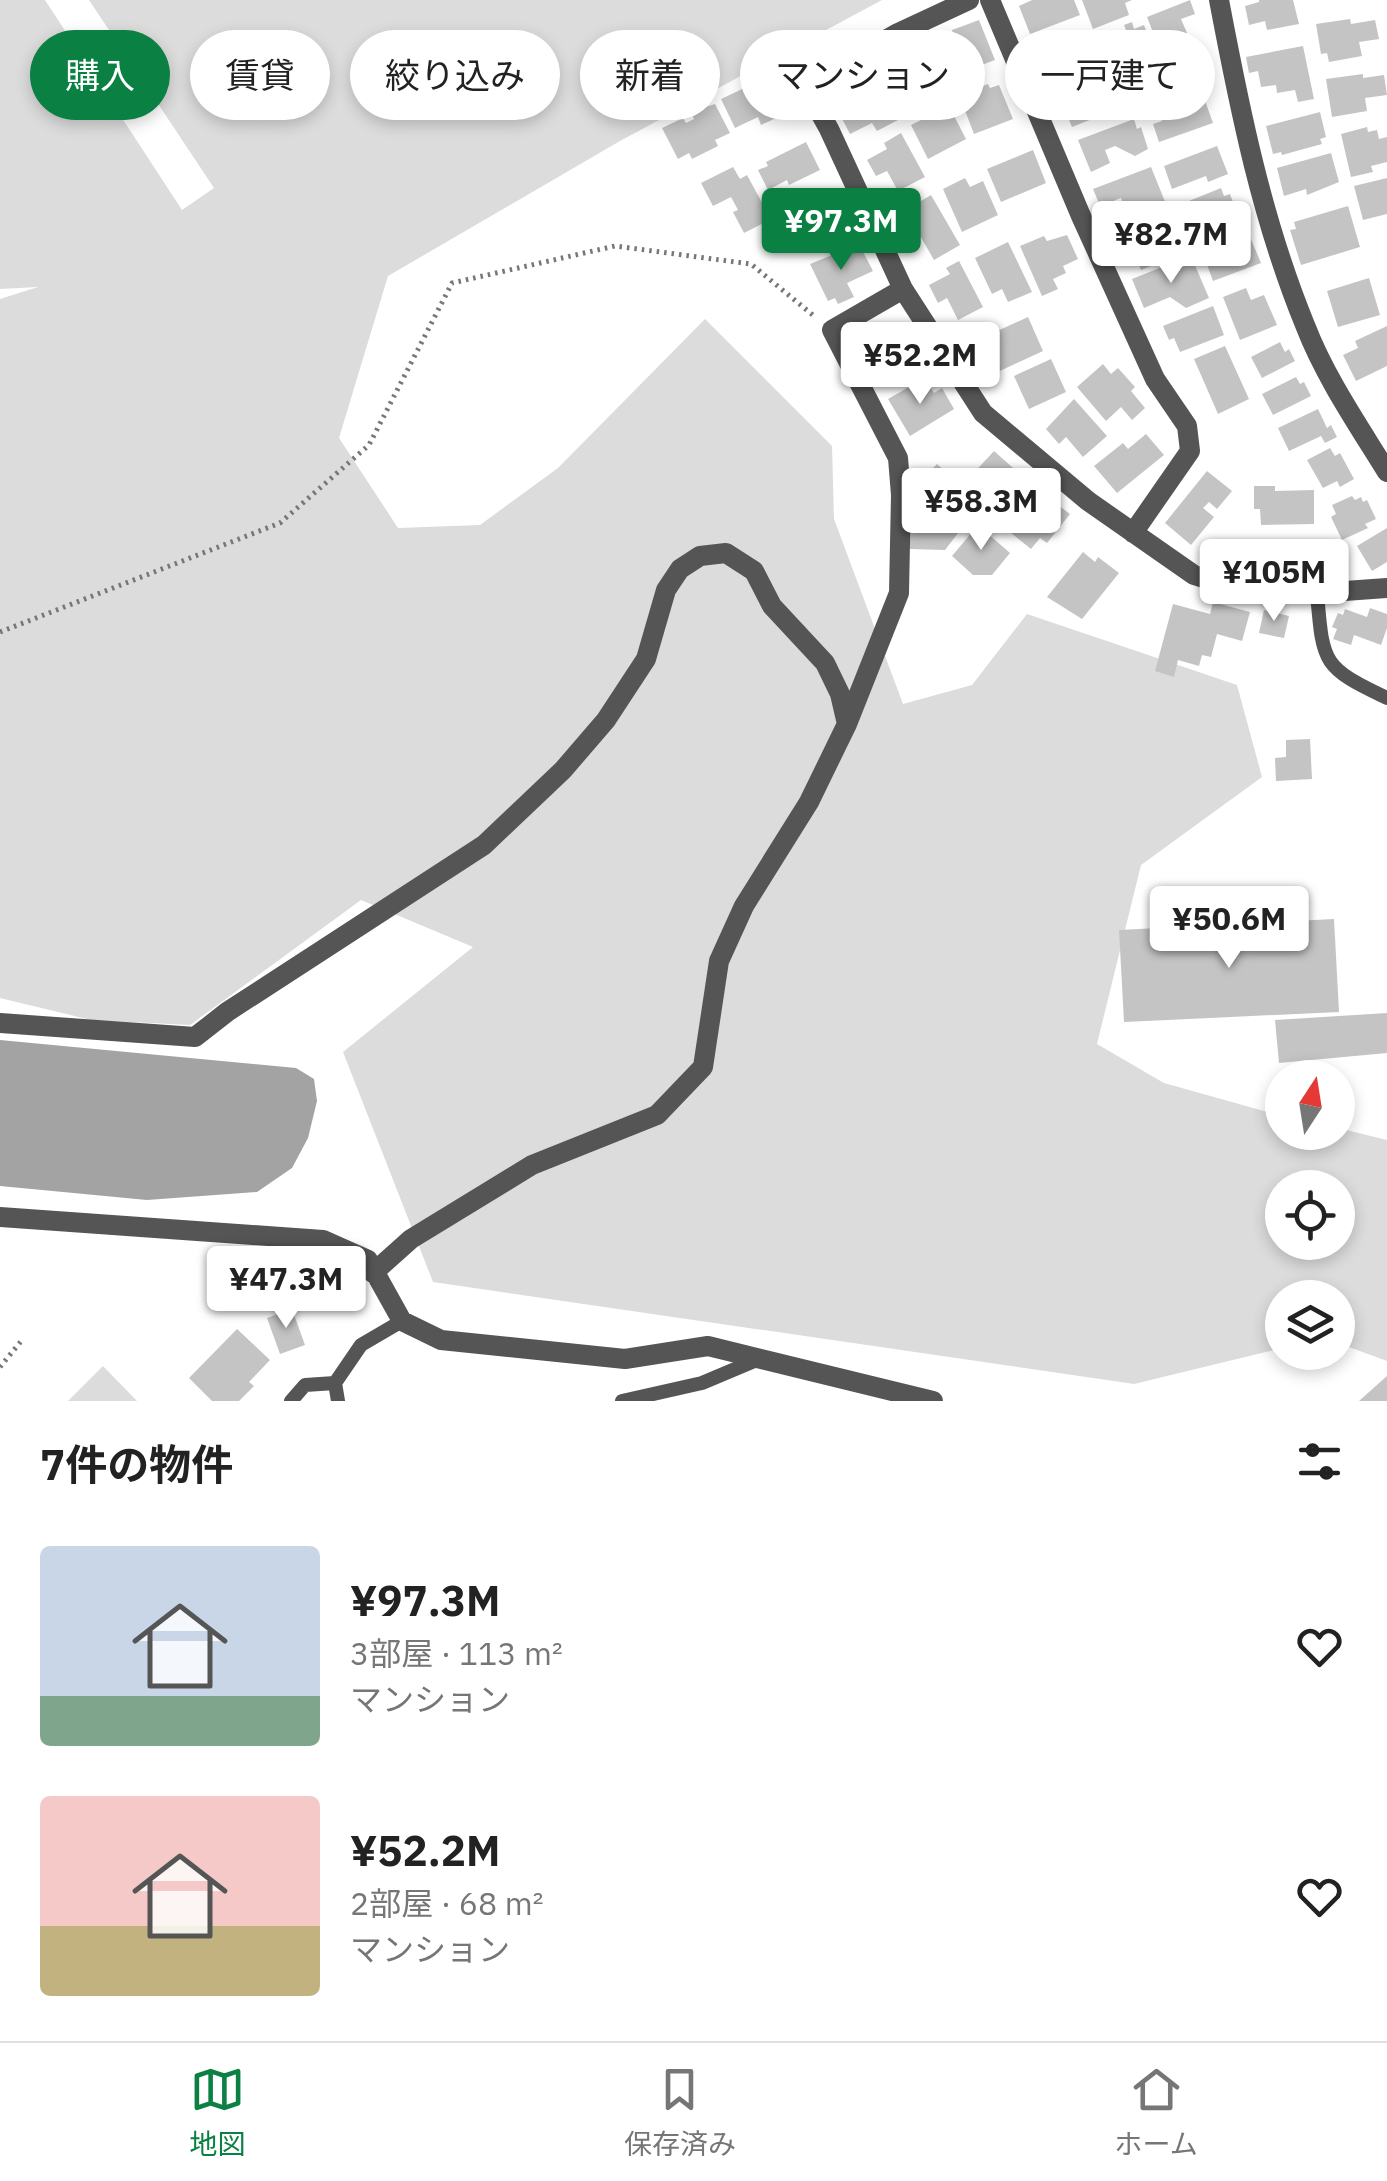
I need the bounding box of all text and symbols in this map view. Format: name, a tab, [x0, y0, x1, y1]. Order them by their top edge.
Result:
chip: 購入	[30, 30, 170, 120]
chip: 賃貸	[190, 30, 330, 120]
chip: 絞り込み	[350, 30, 560, 120]
chip: 新着	[580, 30, 720, 120]
chip: マンション	[740, 30, 985, 120]
chip: 一戸建て	[1005, 30, 1215, 120]
pin: ¥97.3M	[760, 188, 922, 273]
text: ¥97.3M	[784, 199, 898, 241]
pin: ¥82.7M	[1090, 201, 1252, 286]
text: ¥82.7M	[1114, 212, 1228, 254]
pin: ¥52.2M	[839, 322, 1001, 407]
text: ¥52.2M	[863, 333, 977, 375]
pin: ¥58.3M	[900, 468, 1062, 553]
text: ¥58.3M	[924, 479, 1038, 521]
pin: ¥105M	[1204, 539, 1344, 624]
text: ¥105M	[1222, 550, 1326, 592]
pin: ¥50.6M	[1148, 886, 1310, 971]
text: ¥50.6M	[1172, 897, 1286, 939]
north arrow	[1265, 1060, 1355, 1150]
map controls	[1265, 1060, 1355, 1370]
button: locate	[1265, 1170, 1355, 1260]
pin: ¥47.3M	[205, 1246, 367, 1331]
text: ¥47.3M	[229, 1257, 343, 1299]
button: layers	[1265, 1280, 1355, 1370]
icon: filters	[1292, 1434, 1347, 1489]
text: 7件の物件	[40, 1437, 233, 1492]
text: ¥97.3M	[350, 1573, 500, 1628]
icon: home	[120, 1586, 240, 1706]
icon: heart	[1292, 1619, 1347, 1674]
text: 3部屋 · 113 m²	[350, 1632, 563, 1674]
text: マンション	[350, 1678, 510, 1720]
text: ¥52.2M	[350, 1823, 500, 1878]
icon: home	[120, 1836, 240, 1956]
icon: heart	[1292, 1869, 1347, 1924]
text: 2部屋 · 68 m²	[350, 1882, 544, 1924]
text: マンション	[350, 1928, 510, 1970]
tab: 地図	[189, 2062, 245, 2162]
tab: 保存済み	[624, 2062, 736, 2162]
tab: ホーム	[1115, 2062, 1198, 2162]

